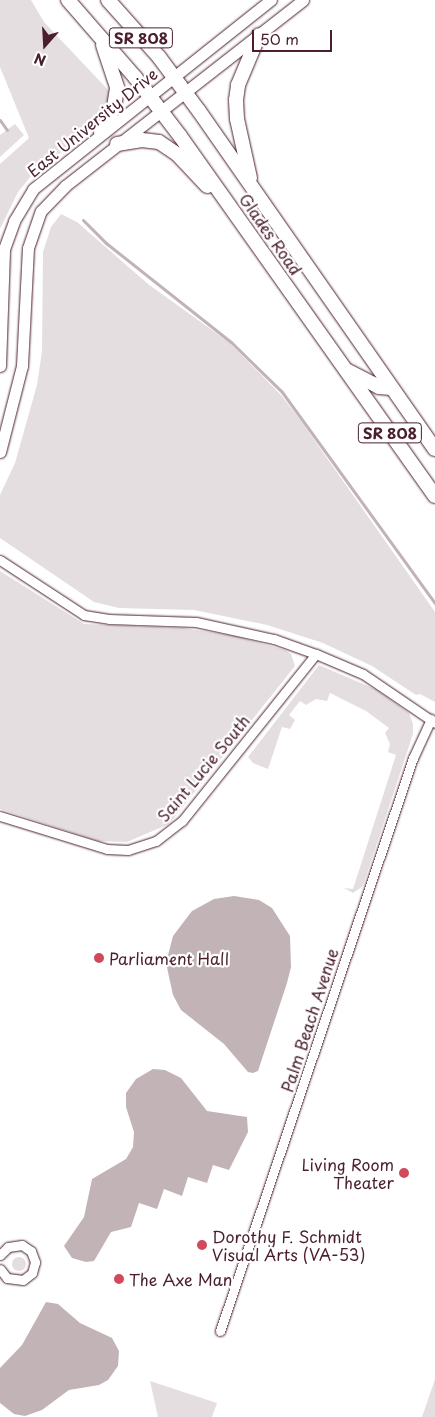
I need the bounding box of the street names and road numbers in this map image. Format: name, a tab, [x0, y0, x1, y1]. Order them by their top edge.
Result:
road number: SR 808	[107, 26, 175, 50]
street label: East University Drive	[23, 64, 161, 180]
street label: Glades Road	[236, 189, 306, 279]
road number: SR 808	[356, 420, 424, 446]
street label: Saint Lucie South	[153, 711, 253, 825]
street label: Palm Beach Avenue	[277, 946, 341, 1094]

